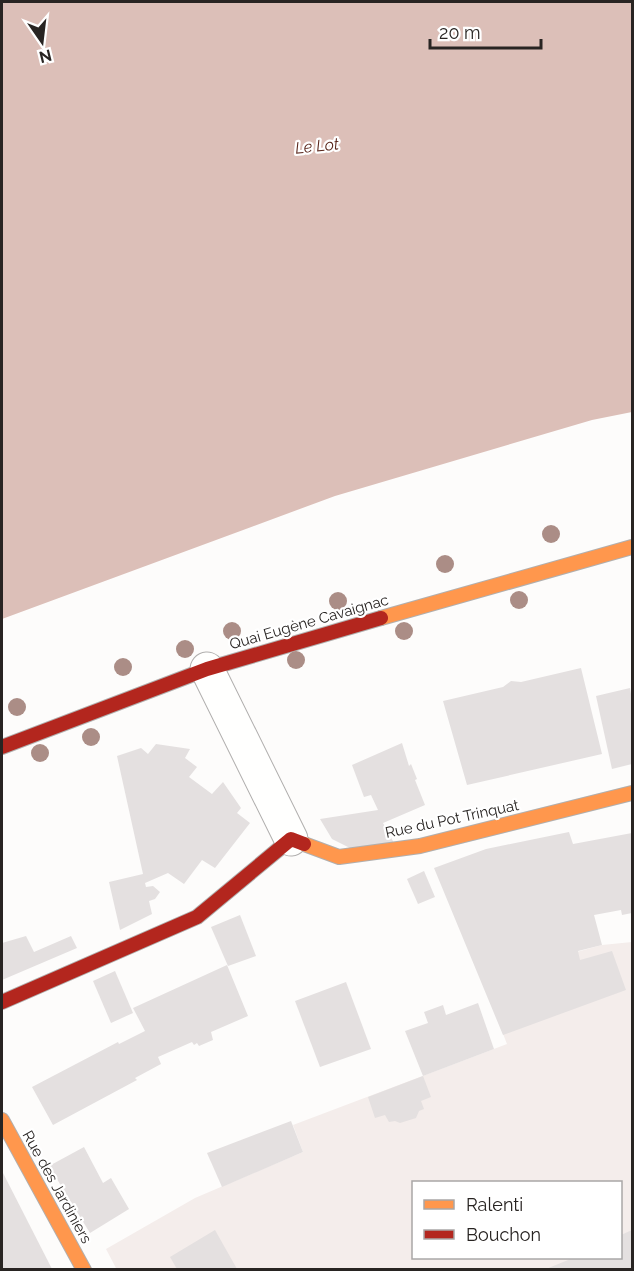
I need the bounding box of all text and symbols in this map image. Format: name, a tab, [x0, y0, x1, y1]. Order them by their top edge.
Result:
north arrow	[12, 12, 72, 72]
scale bar	[430, 12, 541, 50]
text: 20 m	[439, 22, 481, 43]
text: N	[37, 45, 54, 67]
water label: Le Lot	[294, 134, 341, 158]
street label: Quai Eugène Cavaignac	[227, 591, 391, 653]
street label: Rue du Pot Trinquat	[384, 796, 520, 842]
street label: Rue des Jardiniers	[19, 1127, 95, 1247]
legend	[412, 1181, 622, 1259]
text: Ralenti	[466, 1194, 523, 1215]
text: Bouchon	[466, 1224, 541, 1245]

